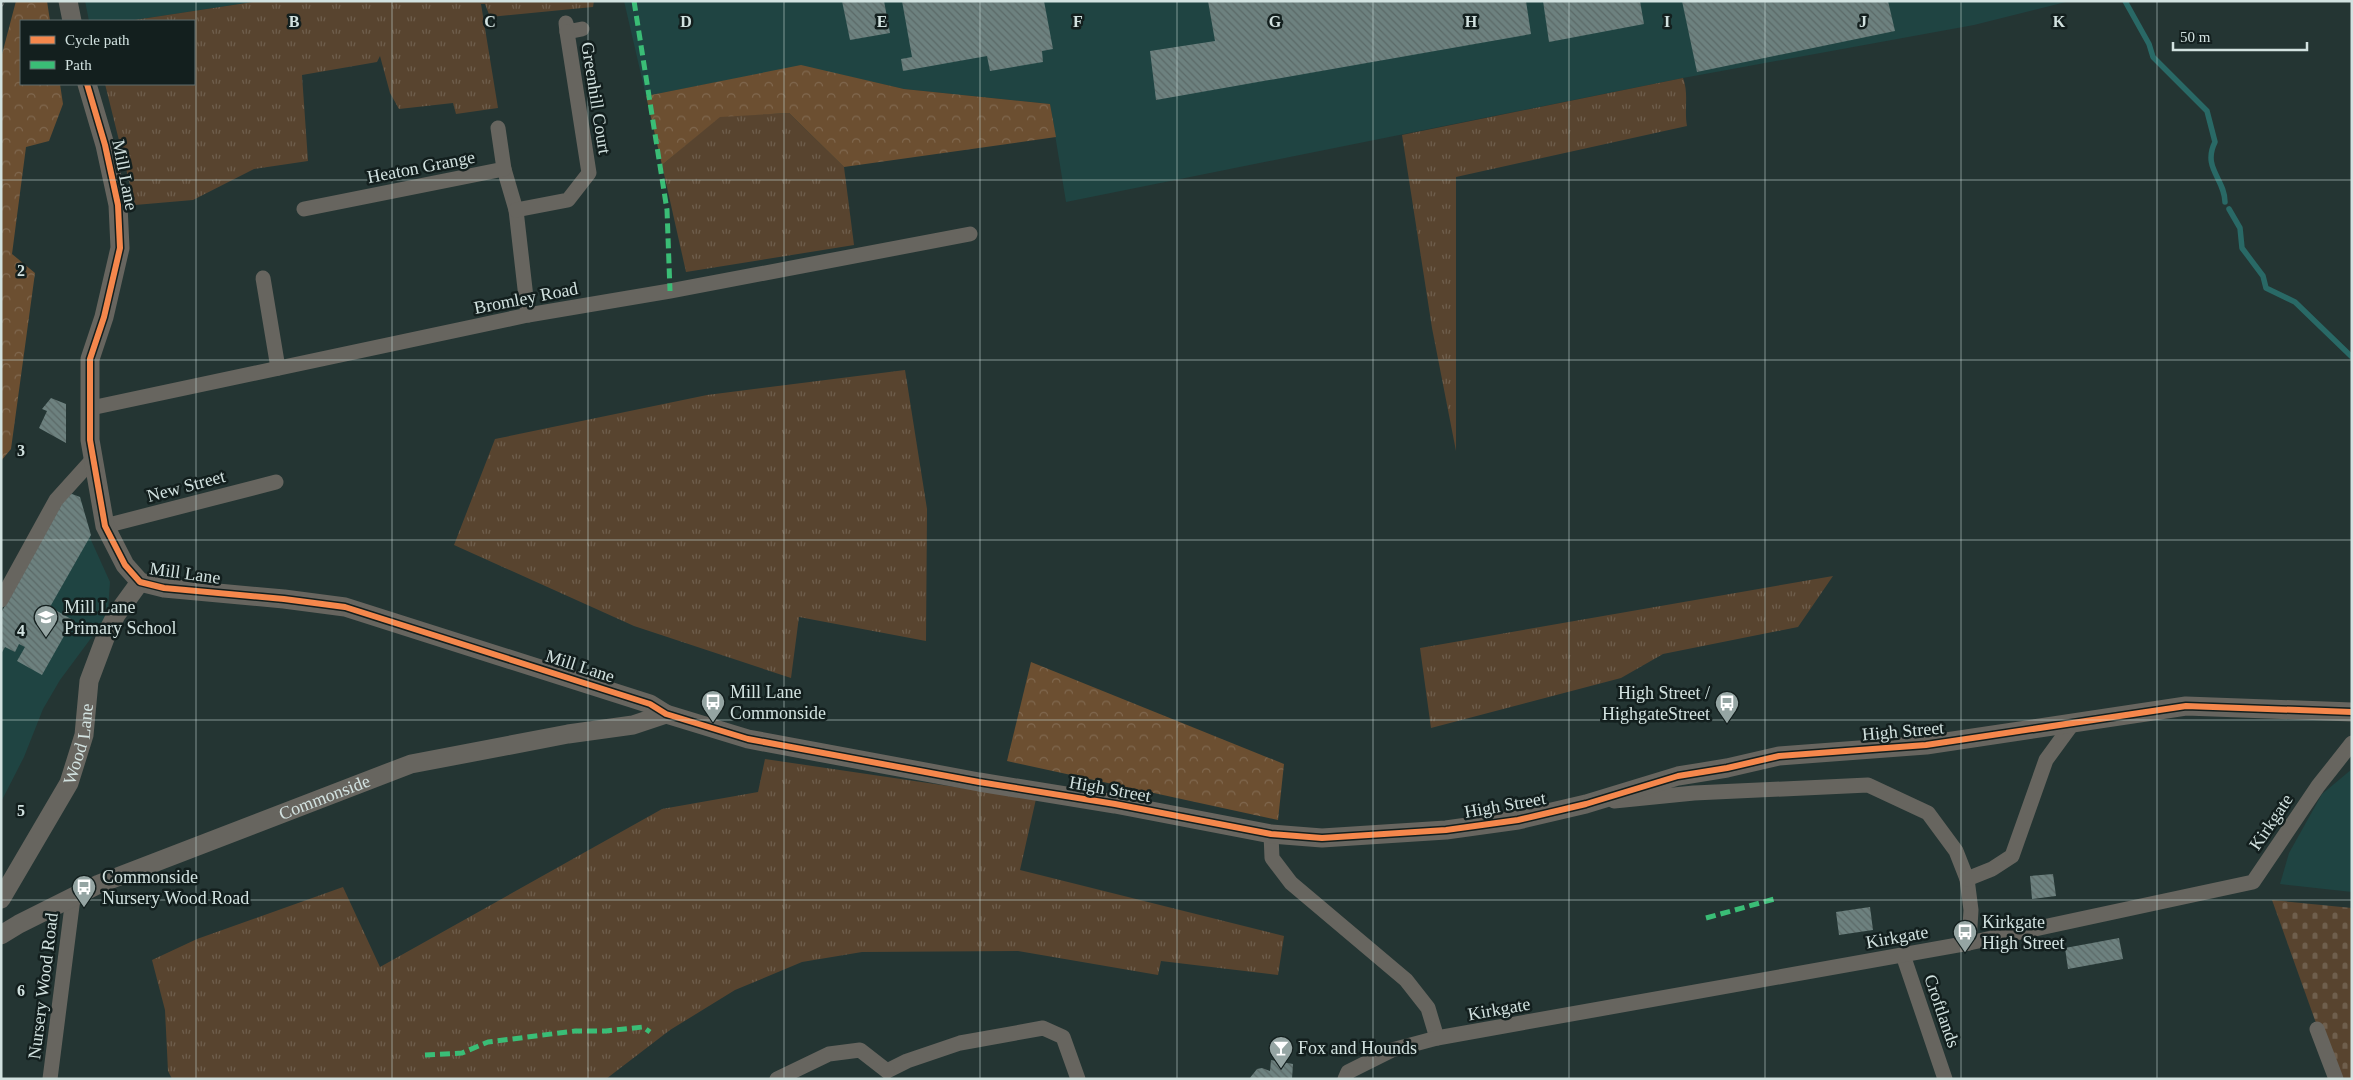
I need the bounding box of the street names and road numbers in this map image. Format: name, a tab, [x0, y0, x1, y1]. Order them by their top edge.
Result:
street label: Greenhill Court	[577, 40, 615, 156]
street label: Mill Lane	[108, 138, 142, 212]
street label: Heaton Grange	[365, 147, 477, 187]
street label: Bromley Road	[472, 278, 580, 318]
street label: New Street	[145, 466, 227, 506]
street label: Mill Lane	[148, 558, 222, 588]
street label: Mill Lane	[543, 645, 617, 687]
street label: Wood Lane	[59, 702, 97, 787]
street label: High Street	[1861, 717, 1945, 745]
street label: Commonside	[276, 771, 373, 824]
street label: High Street	[1068, 772, 1152, 806]
street label: High Street	[1463, 788, 1547, 822]
street label: Kirkgate	[2245, 790, 2297, 854]
street label: Nursery Wood Road	[24, 912, 62, 1060]
street label: Kirkgate	[1864, 922, 1930, 952]
street label: Croftlands	[1920, 972, 1964, 1050]
street label: Kirkgate	[1466, 994, 1532, 1024]

